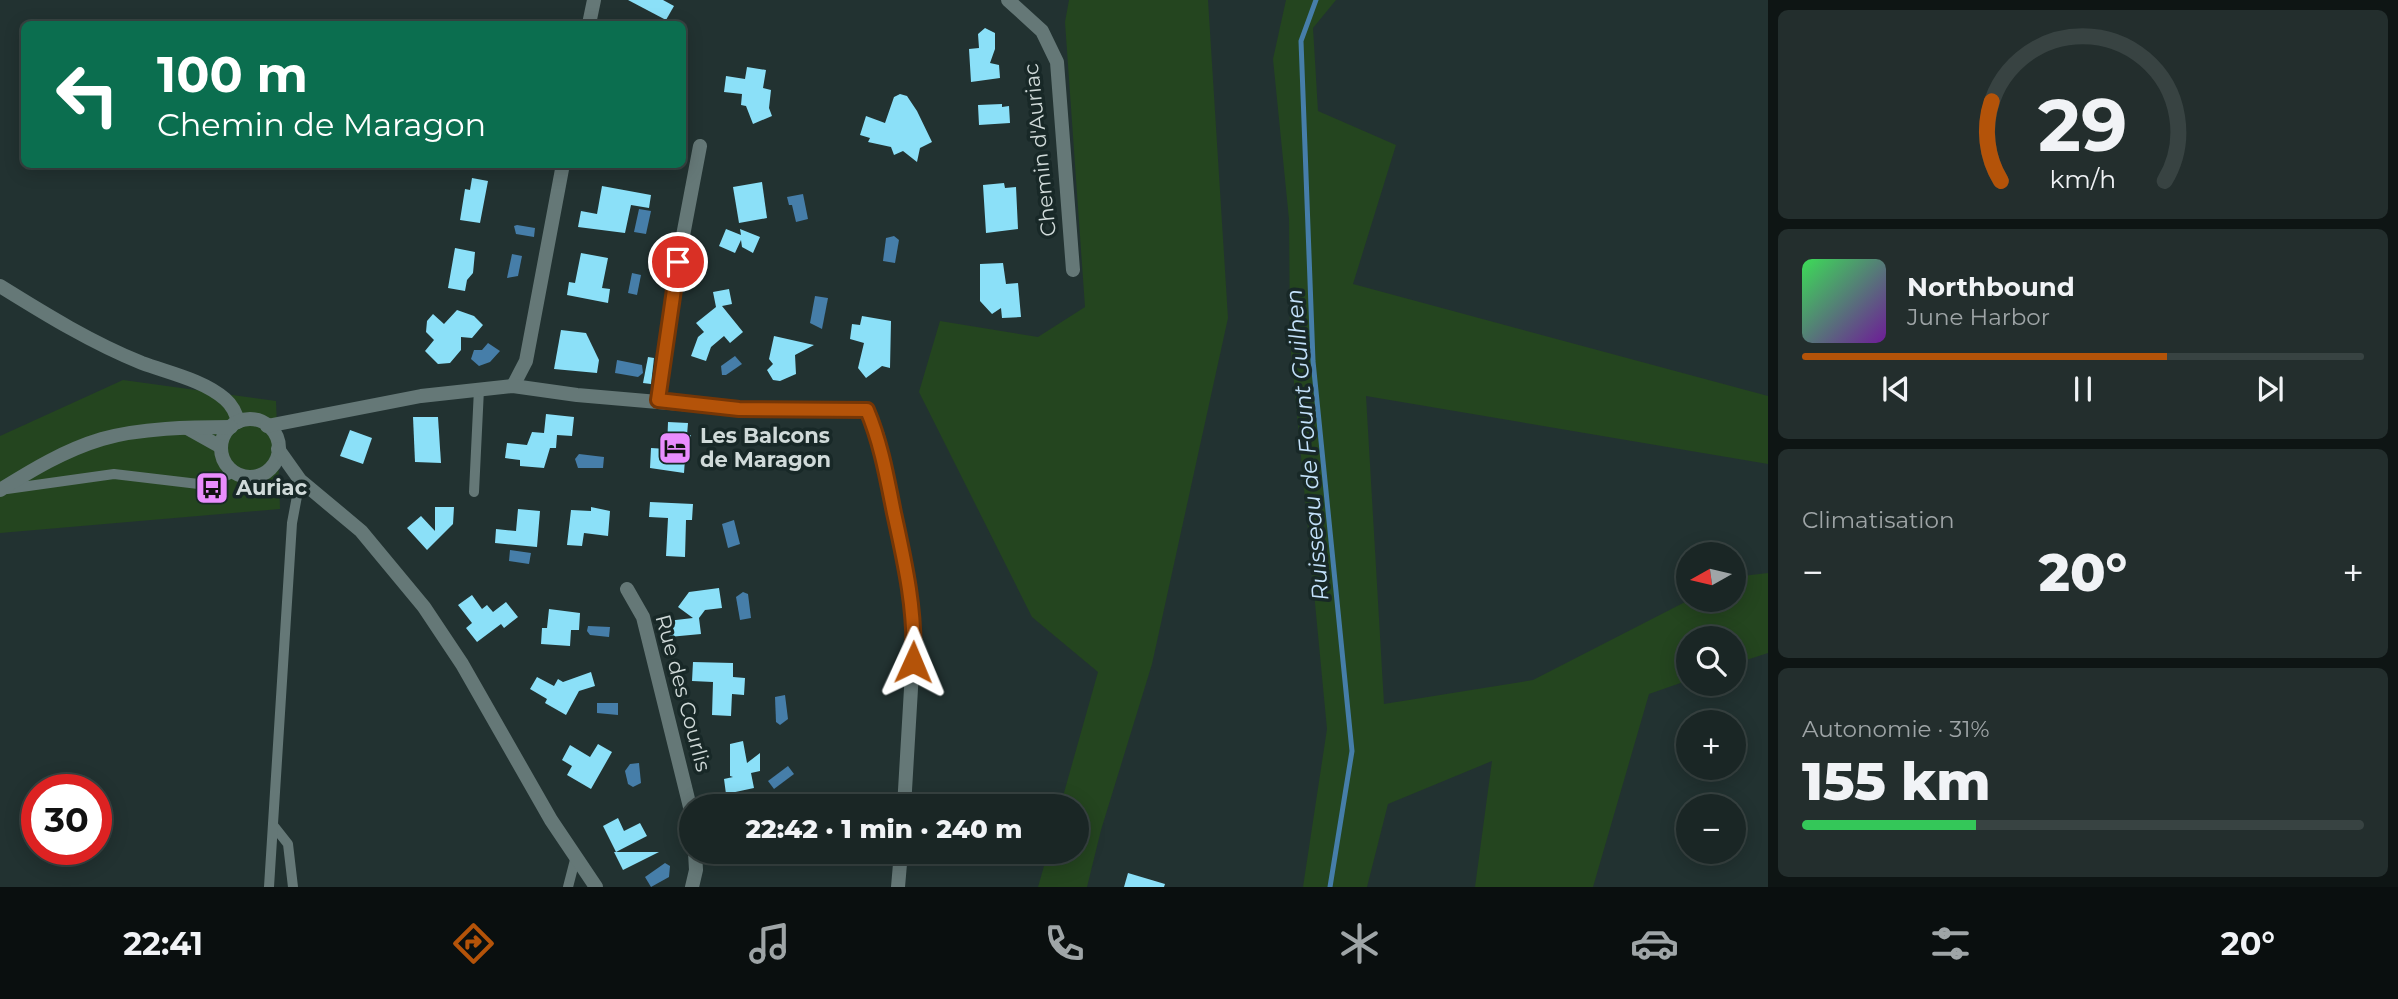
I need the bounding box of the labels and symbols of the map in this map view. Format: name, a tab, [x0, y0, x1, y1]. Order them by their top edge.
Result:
street label: Chemin d'Auriac	[1018, 62, 1061, 238]
pin	[648, 232, 708, 292]
water label: Ruisseau de Fount Guilhen	[1279, 288, 1335, 602]
place label: Les Balcons de Maragon	[700, 423, 831, 472]
hotel icon: Les Balcons de Maragon	[656, 429, 694, 467]
bus stop icon: Auriac	[193, 469, 231, 507]
place label: Auriac	[235, 475, 308, 500]
north arrow	[1676, 542, 1746, 612]
street label: Rue des Courlis	[650, 612, 716, 774]
position arrow	[876, 625, 950, 699]
speed limit sign: 30	[21, 774, 112, 865]

